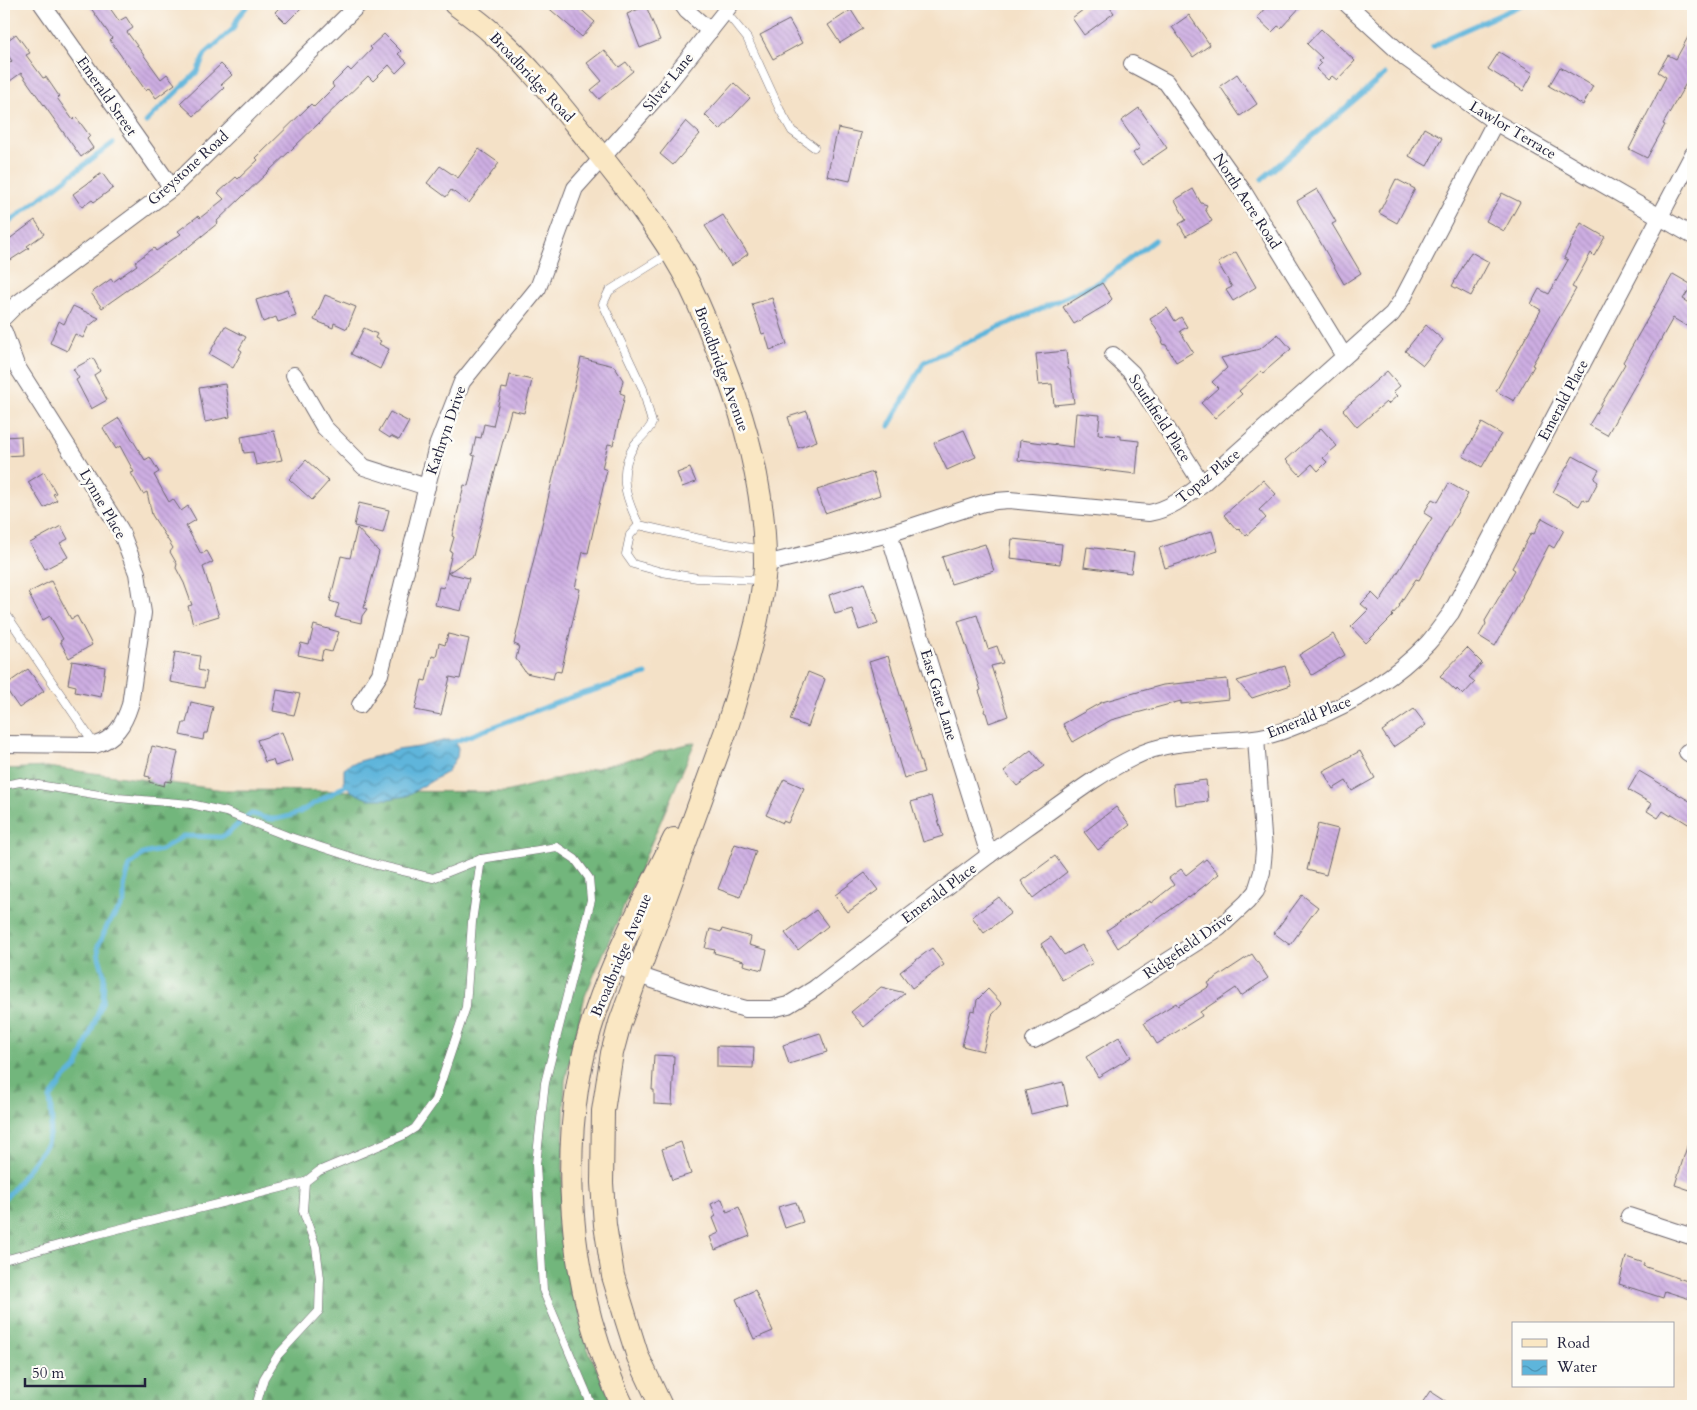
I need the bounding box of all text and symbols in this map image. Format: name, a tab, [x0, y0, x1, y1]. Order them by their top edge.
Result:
street label: Broadbridge Road	[485, 28, 579, 126]
street label: Silver Lane	[638, 48, 698, 116]
street label: Emerald Street	[72, 52, 142, 140]
street label: Lawlor Terrace	[1466, 96, 1560, 164]
street label: Greystone Road	[143, 126, 233, 210]
street label: North Acre Road	[1209, 149, 1285, 253]
street label: Broadbridge Avenue	[690, 304, 754, 435]
street label: Emerald Place	[1533, 356, 1593, 444]
street label: Southfield Place	[1124, 370, 1196, 466]
street label: Kathryn Drive	[421, 383, 471, 477]
street label: Topaz Place	[1172, 444, 1244, 508]
street label: Lynne Place	[75, 465, 131, 543]
street label: East Gate Lane	[916, 647, 962, 743]
street label: Emerald Place	[1264, 691, 1354, 743]
street label: Emerald Place	[897, 858, 981, 928]
street label: Broadbridge Avenue	[586, 890, 656, 1020]
street label: Ridgefield Drive	[1139, 907, 1237, 983]
legend	[1512, 1322, 1674, 1388]
text: Road	[1557, 1333, 1590, 1353]
scale bar	[25, 1355, 145, 1387]
text: Water	[1556, 1357, 1598, 1377]
text: 50 m	[32, 1363, 64, 1383]

